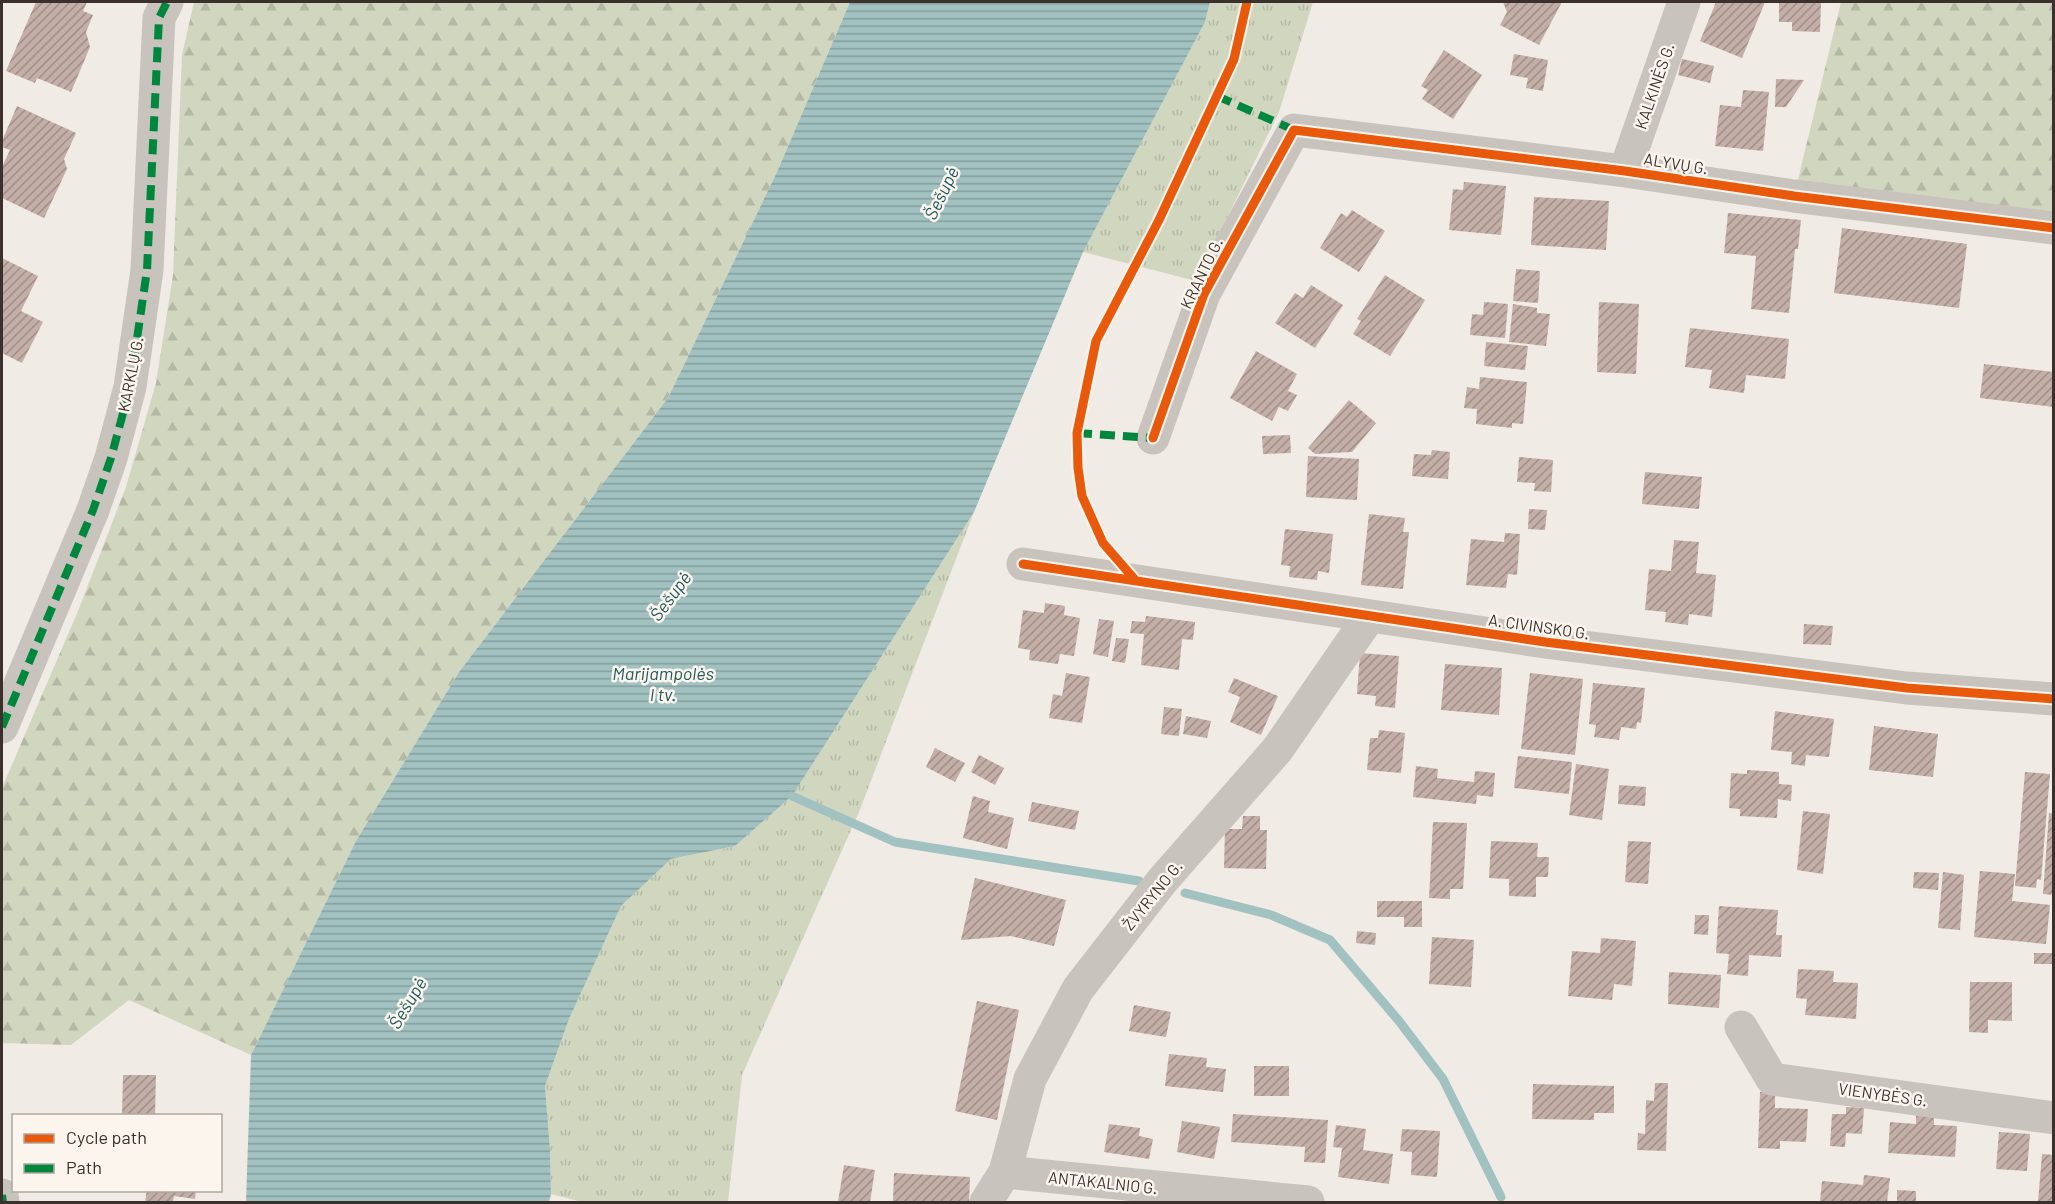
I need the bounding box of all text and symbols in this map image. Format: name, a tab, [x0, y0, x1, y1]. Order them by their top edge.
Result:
street label: KALKINĖS G.	[1630, 40, 1678, 132]
street label: ALYVŲ G.	[1643, 149, 1709, 177]
water label: Šešupė	[919, 163, 963, 223]
street label: KRANTO G.	[1176, 235, 1226, 311]
street label: KARKLŲ G.	[113, 335, 147, 413]
water label: Šešupė	[644, 567, 696, 625]
street label: A. CIVINSKO G.	[1487, 610, 1591, 642]
water label: Marijampolės I tv.	[612, 662, 714, 705]
street label: ŽVYRYNO G.	[1118, 856, 1186, 934]
water label: Šešupė	[383, 973, 431, 1033]
street label: VIENYBĖS G.	[1837, 1078, 1929, 1110]
legend	[12, 1114, 222, 1192]
text: Cycle path	[66, 1126, 147, 1148]
text: Path	[66, 1156, 102, 1178]
street label: ANTAKALNIO G.	[1047, 1167, 1159, 1197]

